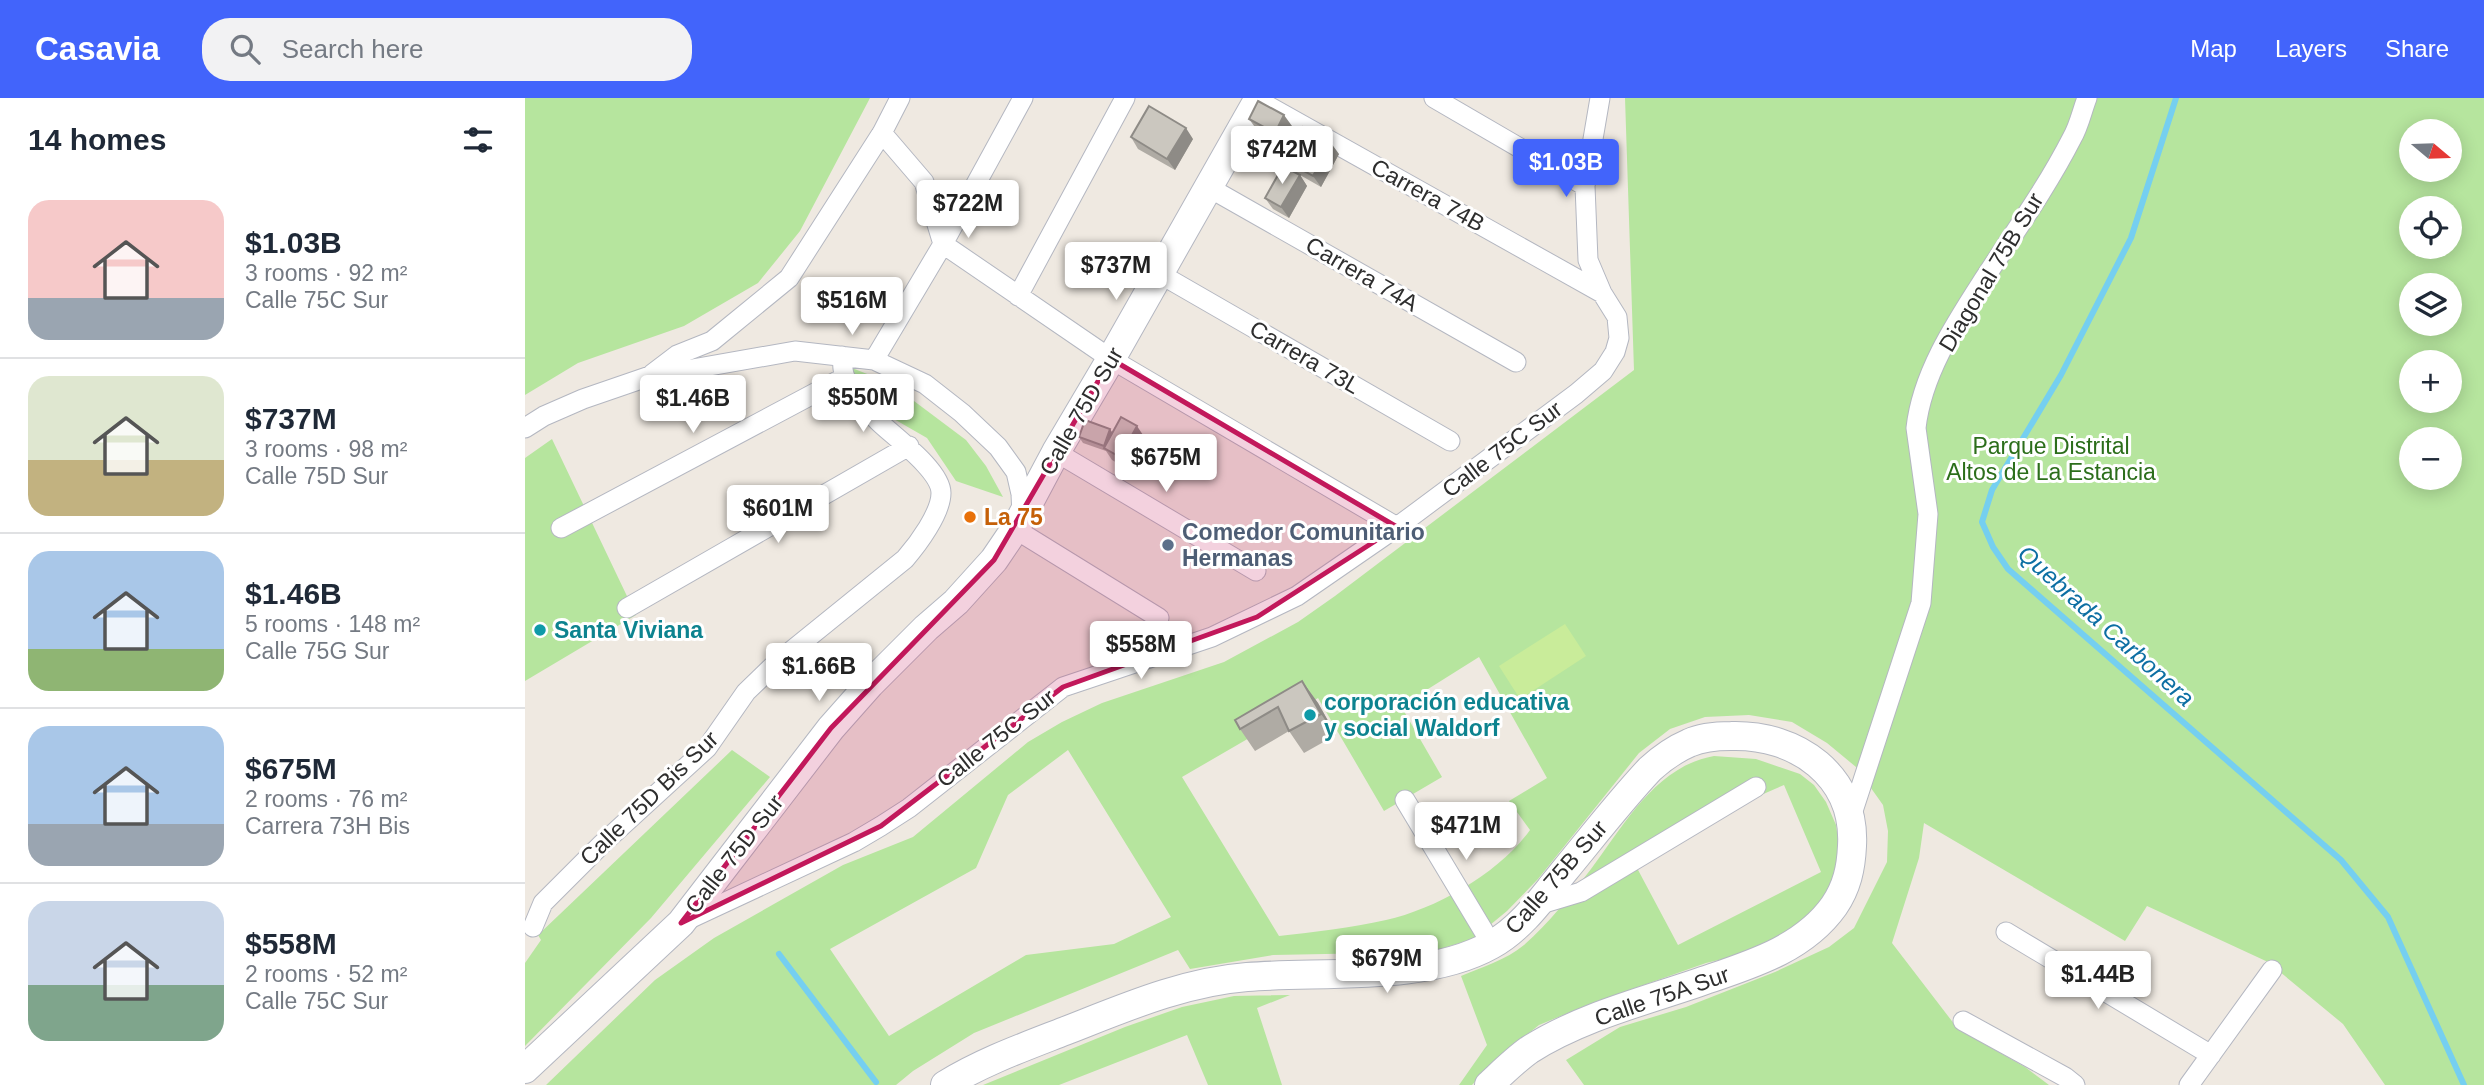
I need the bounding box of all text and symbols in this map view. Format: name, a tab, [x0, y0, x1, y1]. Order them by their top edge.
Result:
search box	[202, 18, 692, 81]
text: Casavia	[35, 30, 160, 67]
icon: search	[226, 30, 264, 68]
text: Search here	[282, 34, 423, 64]
text: Map	[2190, 35, 2237, 62]
text: Layers	[2275, 35, 2347, 62]
text: Share	[2385, 35, 2449, 62]
north arrow	[2399, 119, 2462, 182]
map controls	[2399, 119, 2462, 490]
icon: filters	[459, 121, 497, 159]
text: 14 homes	[28, 123, 166, 156]
pin: $742M	[1233, 126, 1331, 186]
text: $742M	[1247, 136, 1317, 162]
pin: $1.03B	[1509, 140, 1623, 199]
text: $1.03B	[1529, 149, 1603, 175]
street label: Carrera 74B	[1367, 153, 1489, 237]
pin: $722M	[919, 180, 1017, 240]
street label: Diagonal 75B Sur	[1933, 188, 2049, 356]
text: $722M	[933, 190, 1003, 216]
button: locate	[2399, 196, 2462, 259]
text: $1.03B	[245, 226, 342, 259]
icon: home	[84, 228, 168, 312]
street label: Carrera 74A	[1301, 231, 1423, 317]
pin: $737M	[1067, 242, 1165, 302]
text: $737M	[1081, 252, 1151, 278]
text: 3 rooms · 92 m²	[245, 260, 407, 286]
button: layers	[2399, 273, 2462, 336]
pin: $516M	[803, 278, 901, 337]
text: Calle 75C Sur	[245, 287, 388, 313]
text: $516M	[817, 287, 887, 313]
street label: Carrera 73L	[1245, 315, 1365, 399]
street label: Calle 75D Sur	[1034, 342, 1128, 480]
button: +	[2399, 350, 2462, 413]
pin: $550M	[814, 374, 912, 434]
pin: $1.46B	[636, 376, 750, 435]
text: $550M	[828, 384, 898, 410]
text: $1.46B	[656, 385, 730, 411]
street label: Calle 75C Sur	[1437, 395, 1567, 502]
text: $737M	[245, 402, 337, 435]
icon: home	[84, 404, 168, 488]
button: −	[2399, 427, 2462, 490]
park label: Parque Distrital Altos de La Estancia	[1946, 433, 2156, 485]
pin: $675M	[1117, 434, 1215, 494]
text: 3 rooms · 98 m²	[245, 436, 407, 462]
text: $675M	[1131, 444, 1201, 470]
text: Calle 75D Sur	[245, 463, 388, 489]
pin: $601M	[729, 486, 827, 545]
text: $601M	[743, 495, 813, 521]
place label: La 75	[984, 504, 1043, 530]
marker: La 75	[962, 509, 978, 525]
place label: Comedor Comunitario Hermanas	[1182, 519, 1425, 571]
marker: Comedor Comunitario Hermanas	[1160, 537, 1176, 553]
water label: Quebrada Carbonera	[2013, 540, 2200, 712]
text: $1.46B	[245, 577, 342, 610]
icon: home	[84, 579, 168, 663]
text: 5 rooms · 148 m²	[245, 611, 420, 637]
place label: Santa Viviana	[554, 617, 703, 643]
marker: Santa Viviana	[532, 622, 548, 638]
pin: $558M	[1092, 622, 1190, 681]
text: $558M	[1106, 631, 1176, 657]
text: Calle 75G Sur	[245, 638, 389, 664]
pin: $1.66B	[762, 644, 876, 703]
text: $1.66B	[782, 653, 856, 679]
street label: Calle 75C Sur	[932, 683, 1061, 792]
place label: corporación educativa y social Waldorf	[1324, 689, 1570, 741]
marker: corporación educativa y social Waldorf	[1302, 707, 1318, 723]
street label: Calle 75D Bis Sur	[575, 725, 724, 870]
text: $675M	[245, 752, 337, 785]
icon: home	[84, 754, 168, 838]
text: 2 rooms · 76 m²	[245, 786, 407, 812]
street label: Calle 75D Sur	[680, 789, 789, 918]
pin: $471M	[1417, 802, 1515, 862]
text: $471M	[1431, 812, 1501, 838]
text: Carrera 73H Bis	[245, 813, 410, 839]
street label: Calle 75B Sur	[1500, 815, 1613, 939]
text: $558M	[245, 927, 337, 960]
icon: home	[84, 929, 168, 1013]
pin: $679M	[1338, 936, 1436, 995]
text: $679M	[1352, 945, 1422, 971]
pin: $1.44B	[2041, 951, 2155, 1011]
text: 2 rooms · 52 m²	[245, 961, 407, 987]
street label: Calle 75A Sur	[1591, 961, 1733, 1031]
text: $1.44B	[2061, 961, 2135, 987]
text: Calle 75C Sur	[245, 988, 388, 1014]

